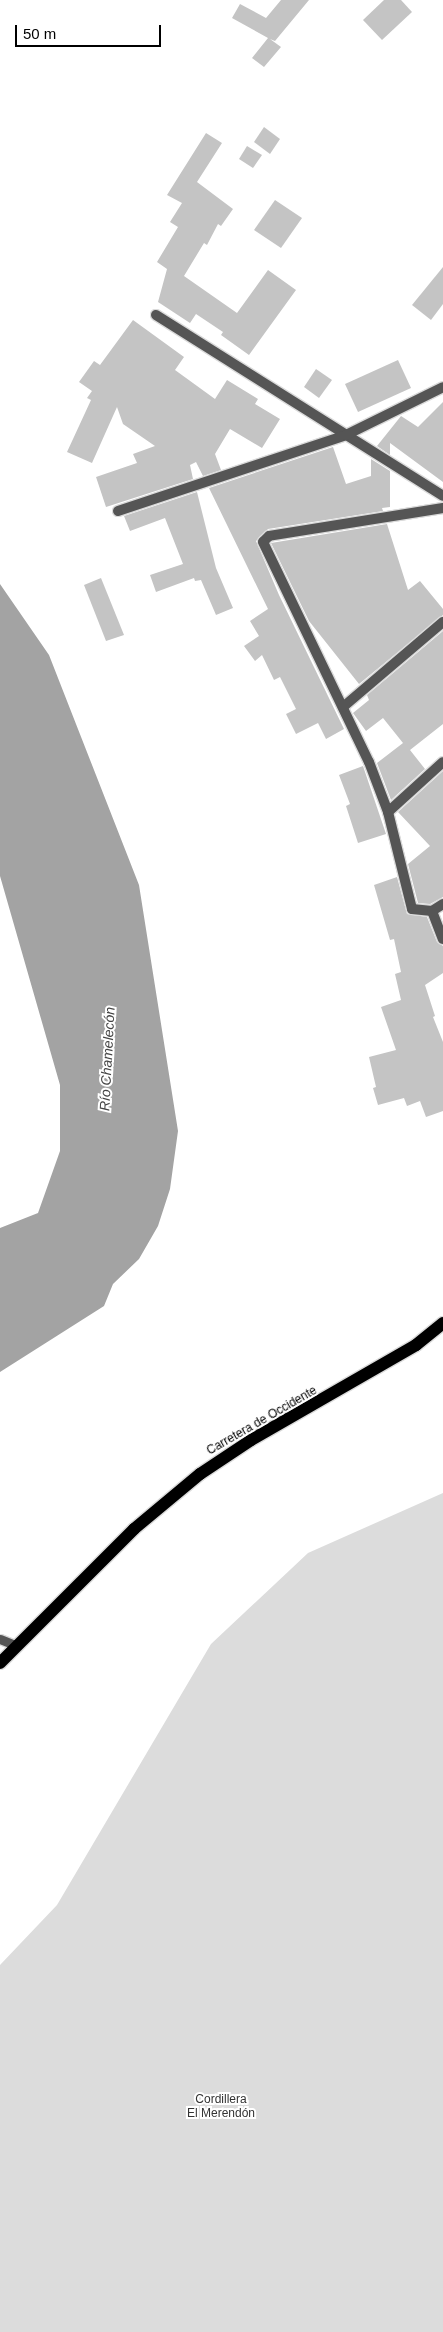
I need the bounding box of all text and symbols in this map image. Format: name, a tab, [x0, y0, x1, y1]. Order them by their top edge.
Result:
scale bar	[18, 15, 164, 47]
text: 50 m	[23, 25, 56, 42]
water label: Río Chamelecón	[96, 1006, 118, 1112]
street label: Carretera de Occidente	[204, 1384, 320, 1458]
park label: Cordillera El Merendón	[187, 2093, 255, 2121]

